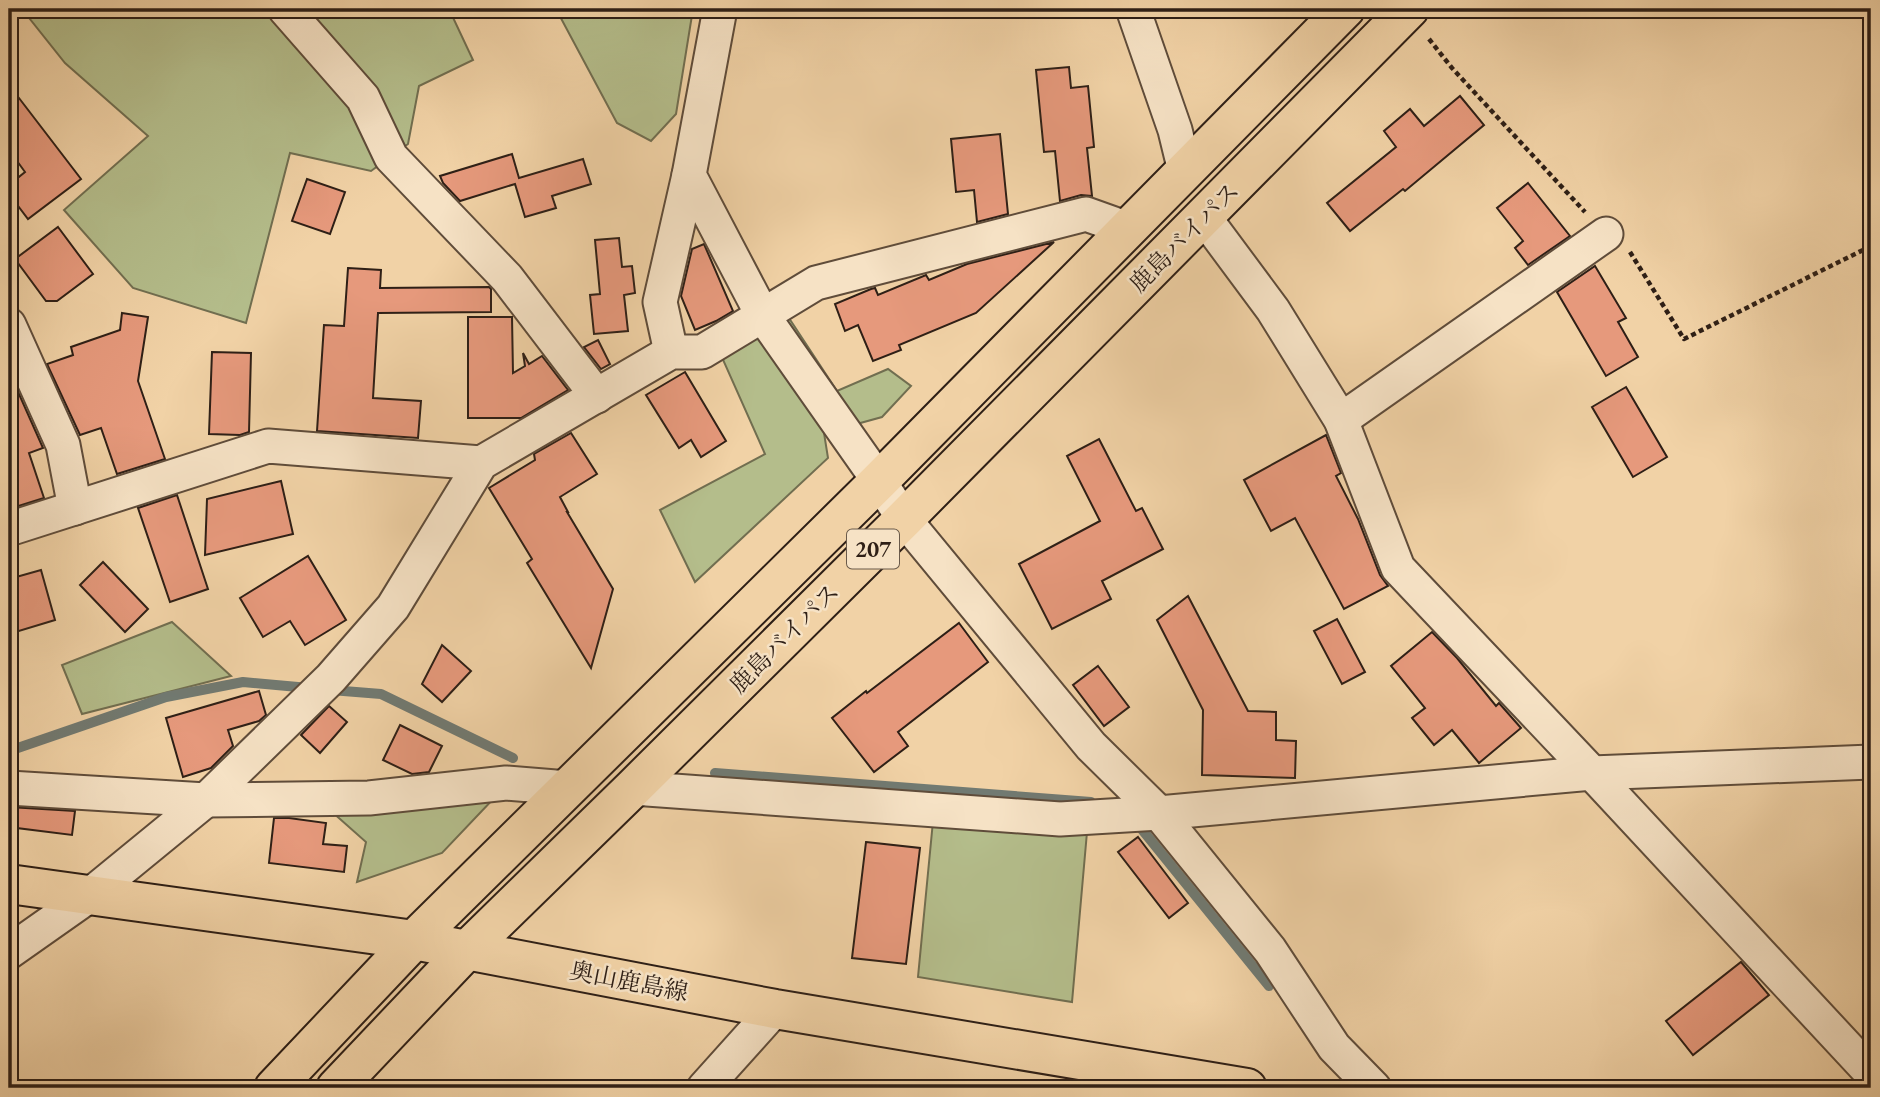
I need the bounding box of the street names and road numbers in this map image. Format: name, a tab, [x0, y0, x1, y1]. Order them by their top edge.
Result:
street label: 鹿島バイパス	[1122, 175, 1246, 299]
road number: 207	[847, 530, 899, 568]
street label: 鹿島バイパス	[722, 576, 846, 700]
street label: 奥山鹿島線	[567, 954, 691, 1008]

